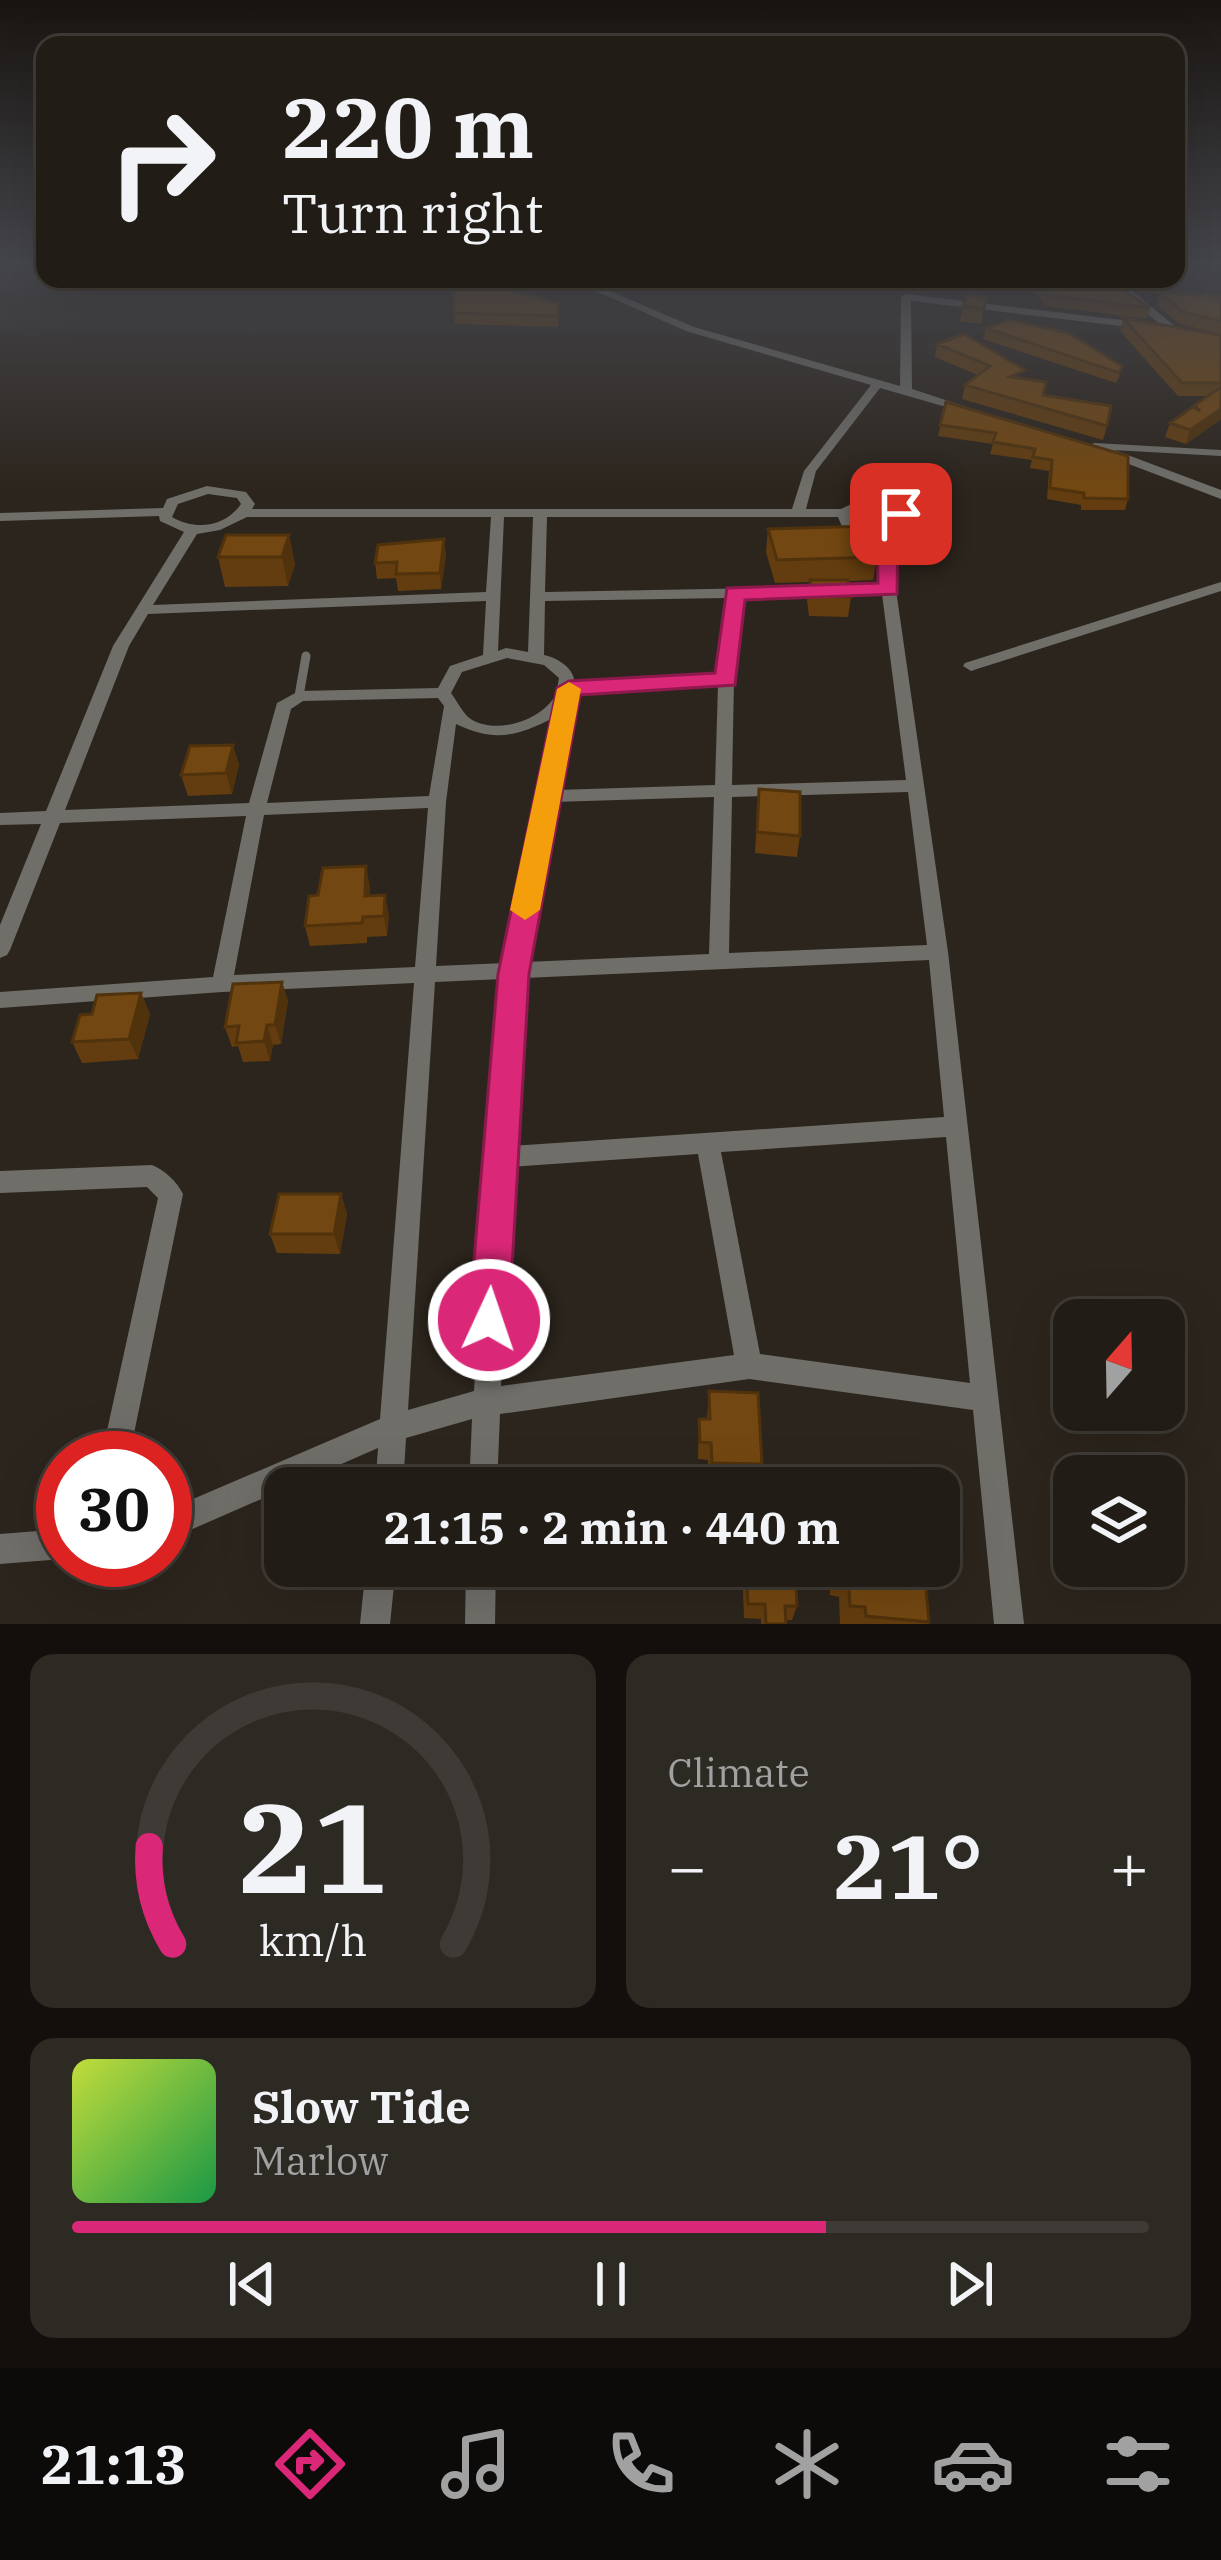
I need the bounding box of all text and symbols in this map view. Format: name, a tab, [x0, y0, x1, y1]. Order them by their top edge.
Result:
text: 220 m	[282, 72, 534, 181]
icon: right	[84, 84, 240, 240]
text: Turn right	[282, 178, 544, 248]
pin	[850, 463, 952, 565]
icon: arrive	[868, 481, 934, 547]
position arrow	[426, 1257, 552, 1383]
north arrow	[1053, 1299, 1185, 1431]
map controls	[1053, 1299, 1185, 1587]
speed limit sign: 30	[36, 1431, 192, 1587]
button: layers	[1053, 1455, 1185, 1587]
text: 21:15 · 2 min · 440 m	[384, 1498, 840, 1556]
text: Climate	[668, 1747, 810, 1798]
text: 21	[238, 1765, 388, 1927]
text: 21°	[833, 1807, 983, 1924]
text: −	[668, 1823, 707, 1909]
text: +	[1109, 1823, 1149, 1909]
text: km/h	[259, 1912, 367, 1968]
text: Slow Tide	[252, 2077, 471, 2135]
text: Marlow	[252, 2135, 388, 2186]
icon: previous	[219, 2251, 285, 2317]
icon: pause	[578, 2251, 644, 2317]
icon: next	[937, 2251, 1003, 2317]
icon: directions	[268, 2422, 352, 2506]
icon: music	[434, 2422, 518, 2506]
icon: phone	[599, 2422, 683, 2506]
icon: climate	[765, 2422, 849, 2506]
icon: car	[931, 2422, 1015, 2506]
icon: filters	[1096, 2422, 1180, 2506]
text: 21:13	[41, 2429, 187, 2499]

